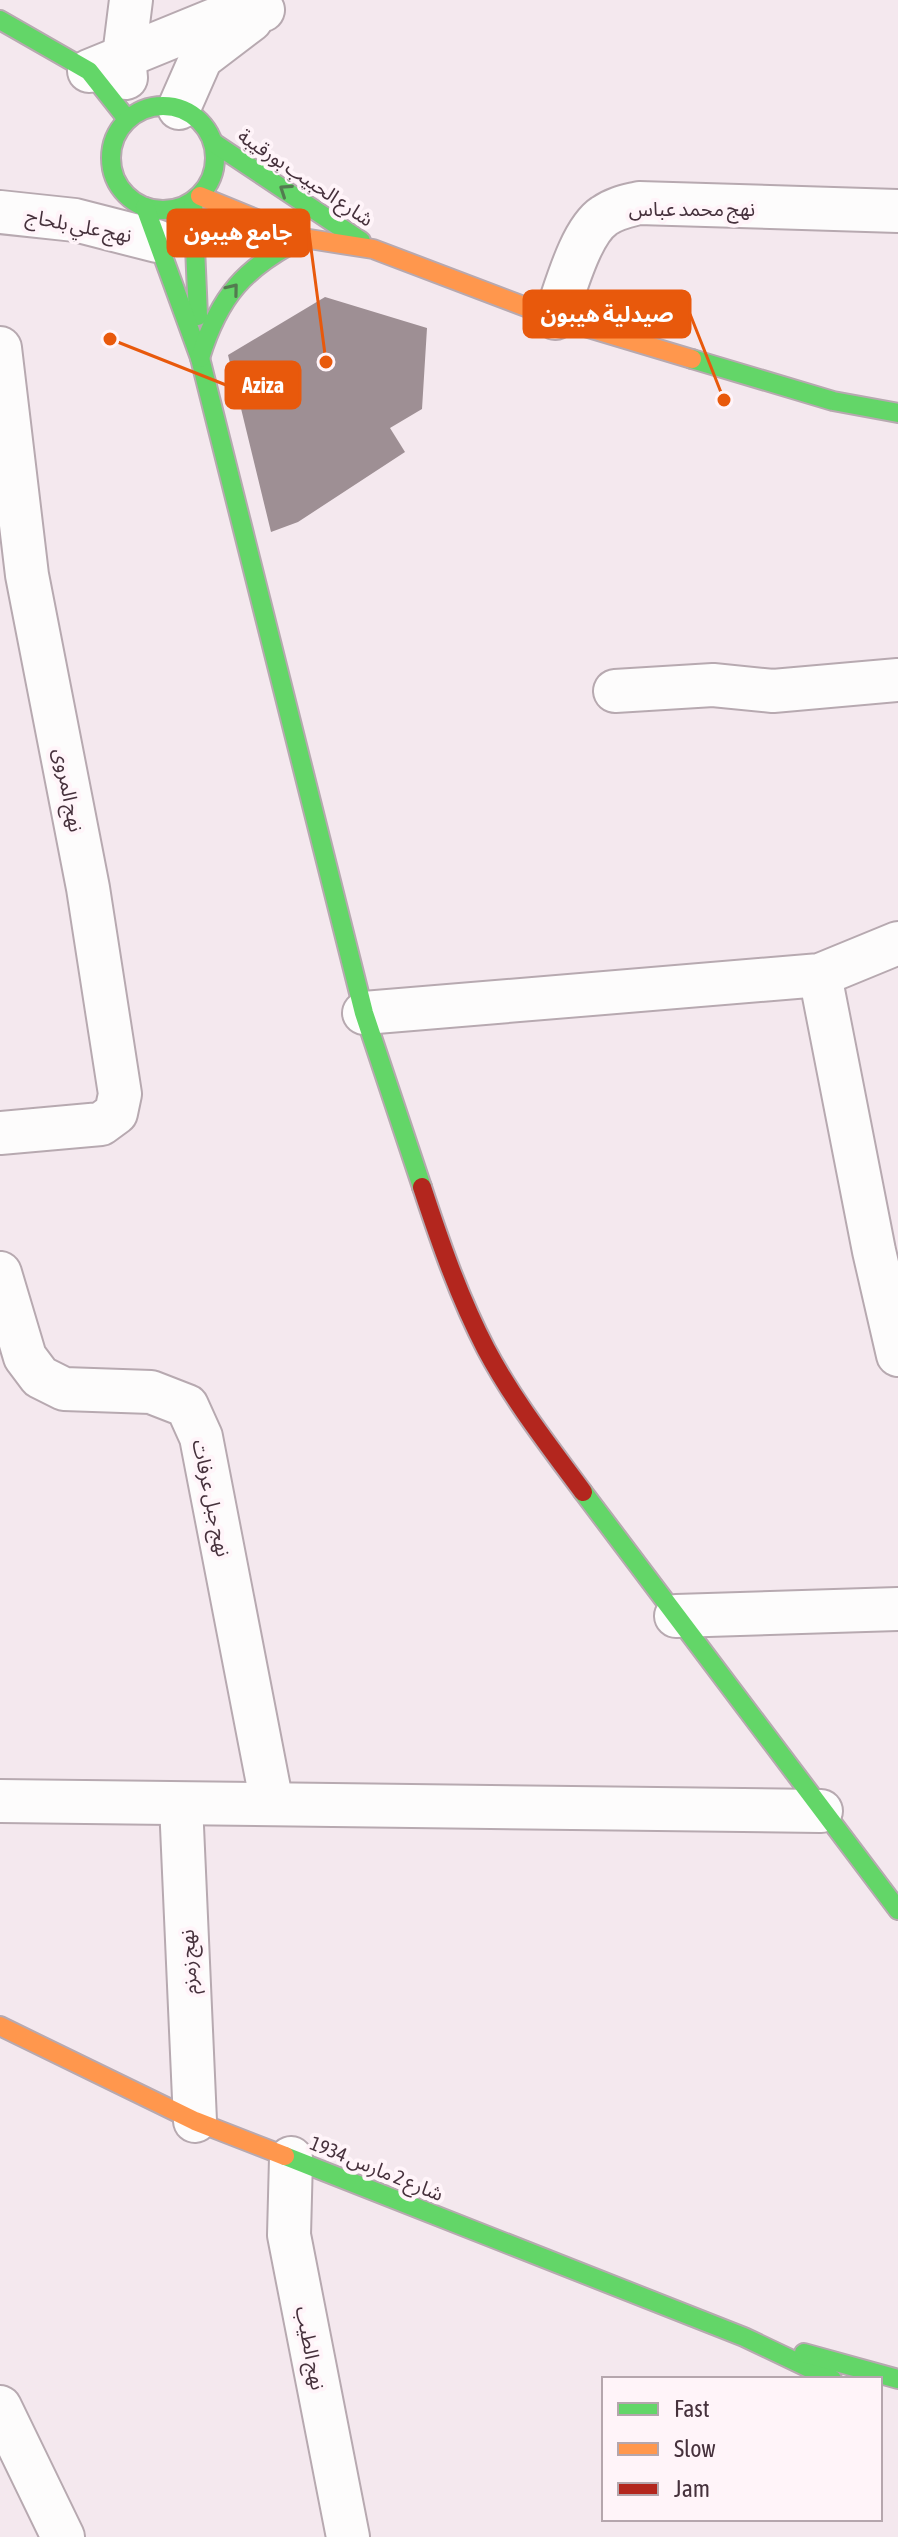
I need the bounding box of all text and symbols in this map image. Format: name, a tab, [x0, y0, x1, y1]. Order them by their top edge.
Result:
street label: شارع الحبيب بورقيبة	[232, 123, 378, 234]
one-way arrow	[279, 185, 294, 200]
street label: نهج محمد عباس	[629, 197, 755, 224]
street label: نهج علي بلحاج	[23, 203, 134, 251]
callout: جامع هيبون	[168, 210, 309, 256]
text: جامع هيبون	[184, 219, 292, 249]
one-way arrow	[223, 284, 238, 298]
callout: صيدلية هيبون	[524, 291, 690, 337]
text: صيدلية هيبون	[540, 301, 674, 327]
callout: Aziza	[226, 362, 300, 408]
text: Aziza	[241, 372, 284, 398]
street label: نهج المروى	[46, 746, 88, 835]
street label: نهج جبل عرفات	[184, 1437, 236, 1560]
street label: نهج زمزم	[175, 1929, 205, 1995]
street label: شارع 2 مارس 1934	[306, 2131, 447, 2209]
street label: نهج الطيب	[288, 2304, 330, 2393]
legend	[602, 2377, 882, 2521]
text: Fast	[674, 2395, 710, 2422]
text: Slow	[674, 2435, 716, 2462]
text: Jam	[674, 2475, 710, 2502]

